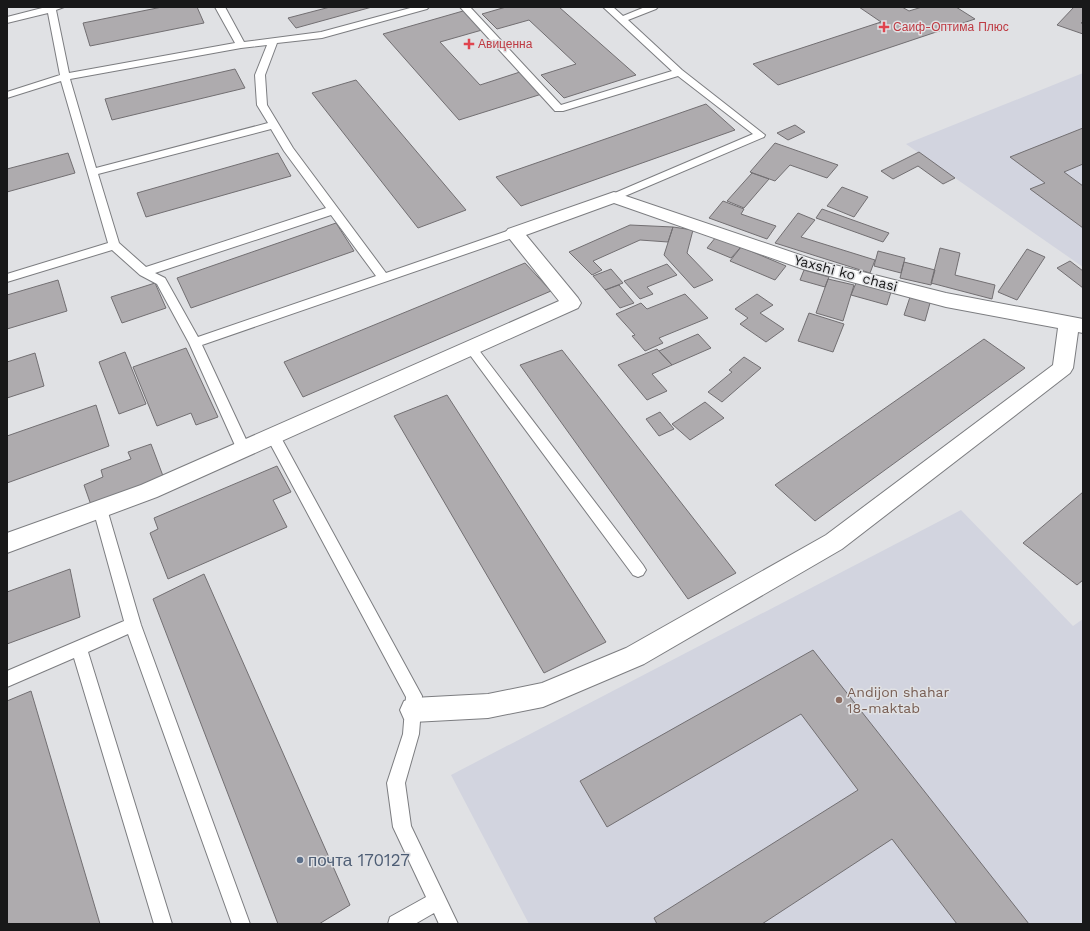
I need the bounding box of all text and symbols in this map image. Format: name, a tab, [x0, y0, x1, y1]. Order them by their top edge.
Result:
place label: Саиф-Оптима Плюс	[893, 20, 1009, 34]
marker: Саиф-Оптима Плюс	[878, 21, 890, 33]
place label: Авиценна	[478, 37, 533, 51]
marker: Авиценна	[463, 38, 475, 50]
street label: Yaxshi koʻchasi	[792, 251, 900, 295]
place label: Andijon shahar 18-maktab	[847, 684, 950, 716]
marker: Andijon shahar 18-maktab	[834, 695, 844, 705]
place label: почта 170127	[308, 850, 410, 870]
marker: почта 170127	[295, 855, 305, 865]

